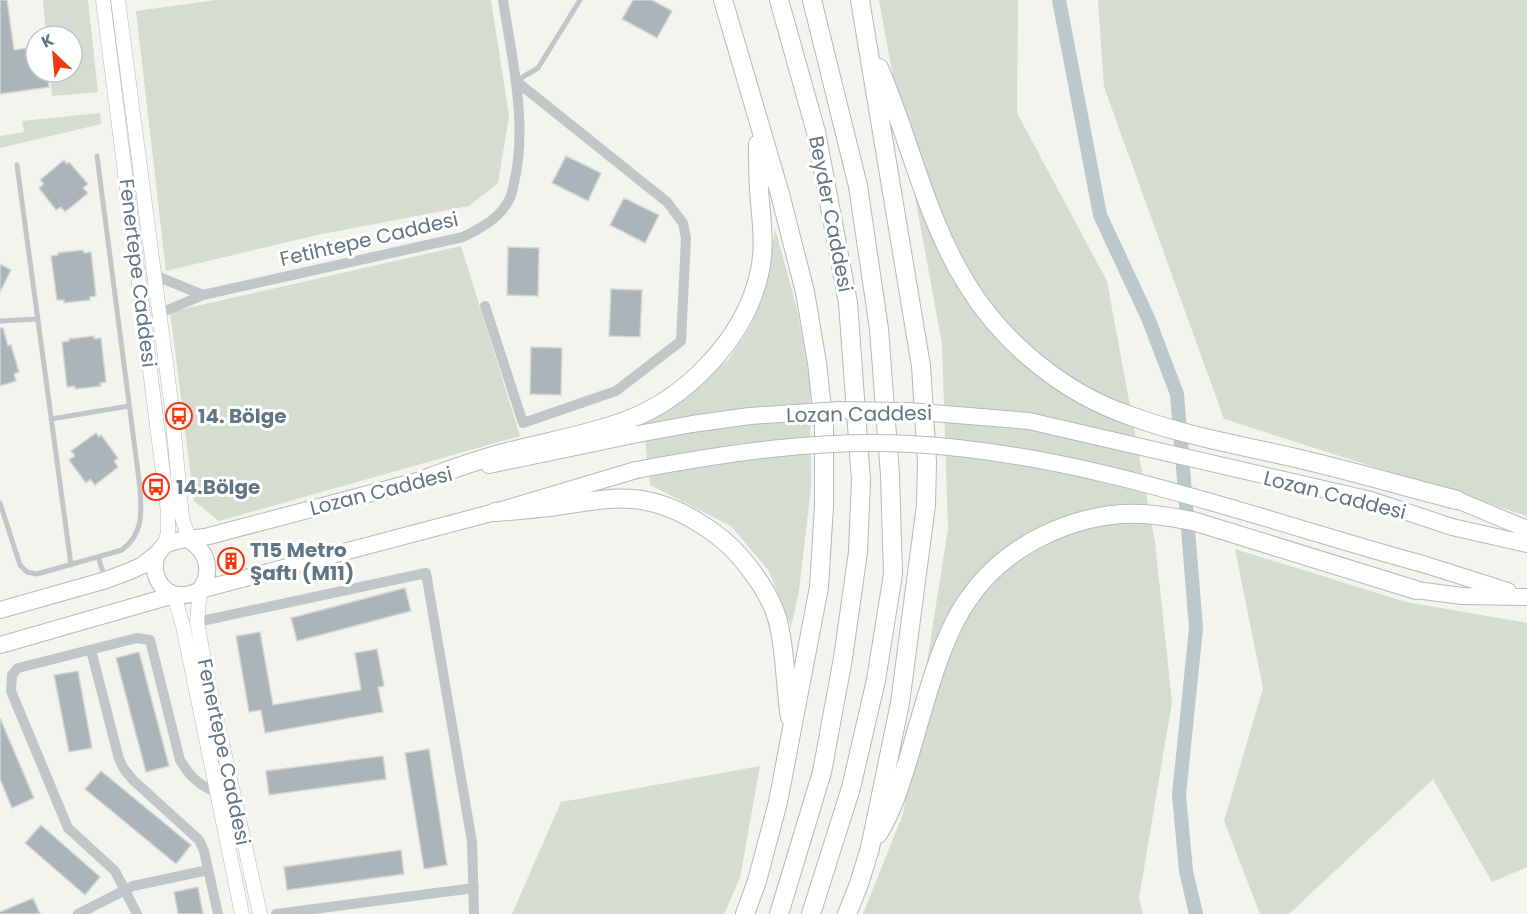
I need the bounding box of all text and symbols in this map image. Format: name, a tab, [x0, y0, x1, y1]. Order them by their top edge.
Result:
north arrow	[24, 24, 84, 84]
text: K	[38, 28, 58, 54]
street label: Beyder Caddesi	[802, 134, 860, 294]
street label: Fenertepe Caddesi	[113, 177, 163, 369]
street label: Fetihtepe Caddesi	[277, 205, 461, 273]
street label: Lozan Caddesi	[786, 399, 932, 429]
bus stop icon: 14. Bölge	[164, 401, 194, 431]
place label: 14. Bölge	[198, 402, 287, 430]
street label: Lozan Caddesi	[307, 460, 455, 522]
street label: Lozan Caddesi	[1261, 464, 1409, 526]
bus stop icon: 14.Bölge	[141, 472, 171, 502]
place label: 14.Bölge	[176, 473, 260, 501]
place label: T15 Metro Şaftı (M11)	[250, 536, 354, 587]
building icon: T15 Metro Şaftı (M11)	[216, 546, 246, 576]
street label: Fenertepe Caddesi	[191, 656, 257, 848]

